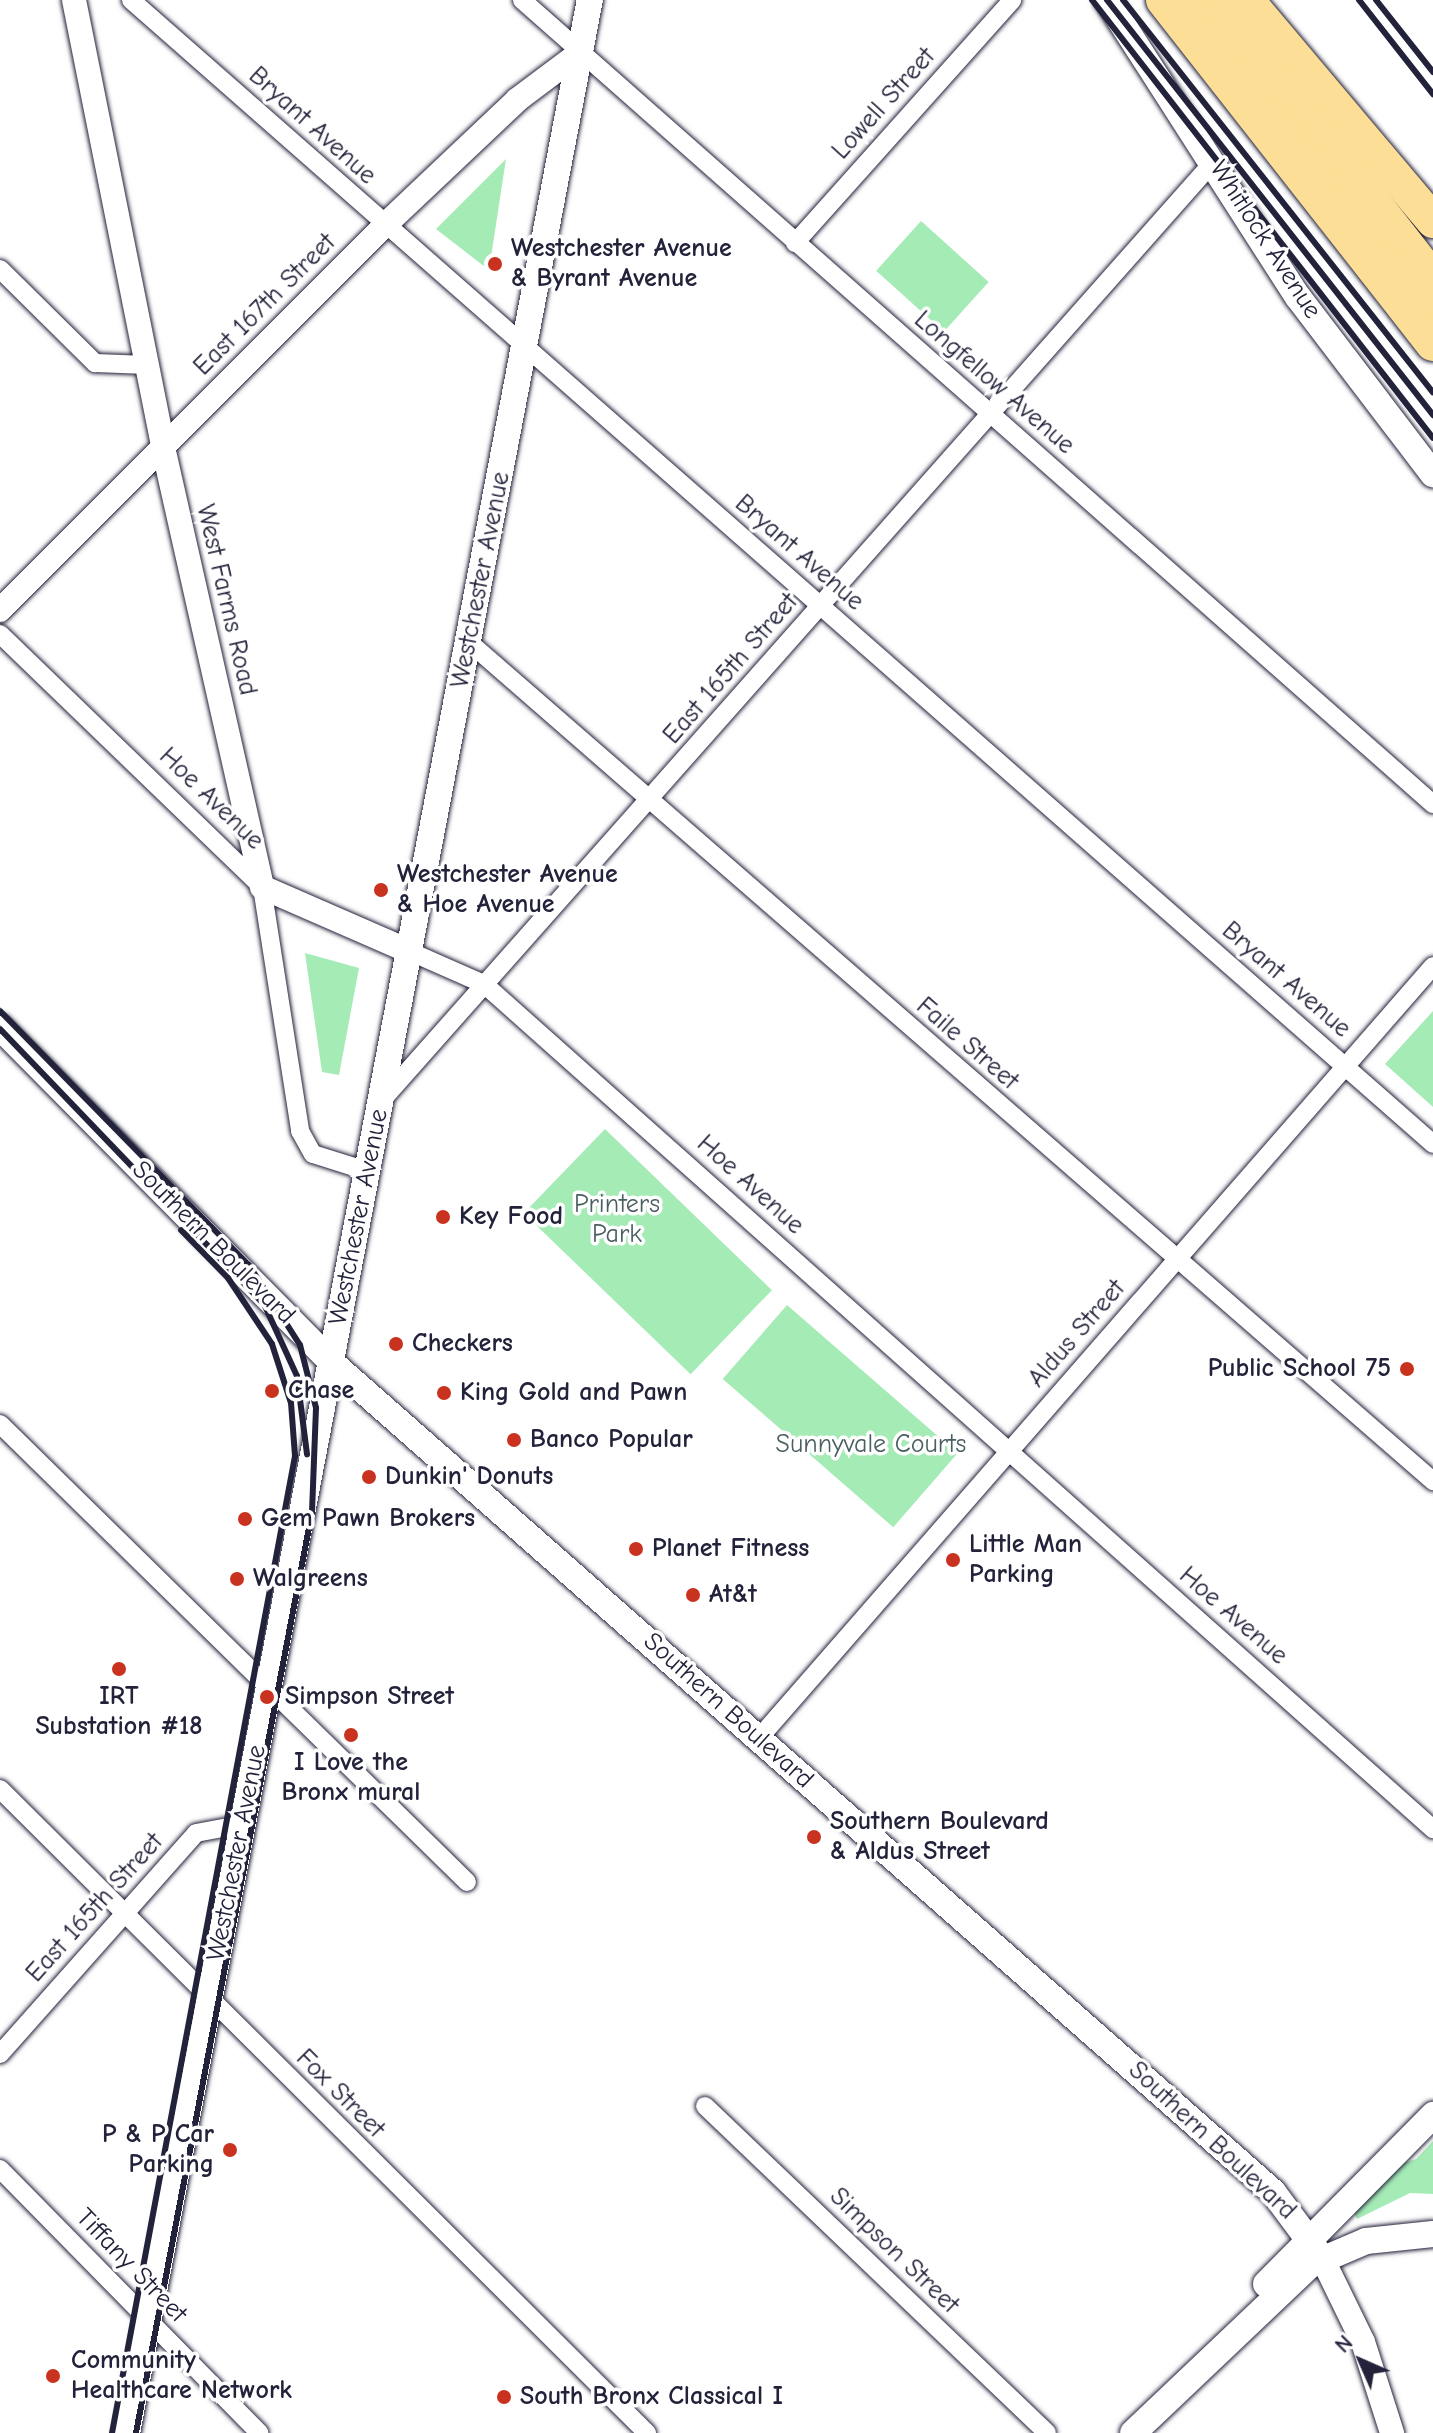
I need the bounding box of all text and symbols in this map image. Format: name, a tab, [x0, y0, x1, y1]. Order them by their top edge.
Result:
street label: Lowell Street	[826, 42, 942, 166]
street label: Bryant Avenue	[242, 61, 382, 191]
street label: Whitlock Avenue	[1202, 155, 1328, 325]
street label: East 167th Street	[188, 228, 342, 382]
place label: Westchester Avenue & Byrant Avenue	[511, 233, 732, 294]
marker: Westchester Avenue & Byrant Avenue	[486, 255, 504, 273]
street label: Longfellow Avenue	[907, 305, 1081, 461]
street label: Westchester Avenue	[445, 469, 517, 691]
street label: Bryant Avenue	[728, 488, 870, 618]
street label: West Farms Road	[189, 501, 263, 699]
street label: East 165th Street	[657, 587, 805, 751]
street label: Hoe Avenue	[152, 741, 270, 857]
place label: Westchester Avenue & Hoe Avenue	[397, 859, 618, 920]
marker: Westchester Avenue & Hoe Avenue	[372, 881, 390, 899]
street label: Bryant Avenue	[1215, 915, 1357, 1045]
street label: Faile Street	[909, 991, 1025, 1097]
street label: Westchester Avenue	[323, 1106, 395, 1328]
street label: Hoe Avenue	[690, 1129, 810, 1241]
street label: Southern Boulevard	[125, 1155, 301, 1331]
park label: Printers Park	[574, 1189, 660, 1250]
place label: Key Food	[459, 1201, 563, 1233]
marker: Key Food	[434, 1208, 452, 1226]
street label: Aldus Street	[1022, 1274, 1132, 1394]
place label: Checkers	[412, 1328, 513, 1360]
marker: Checkers	[387, 1335, 405, 1353]
place label: Public School 75	[1208, 1353, 1391, 1385]
marker: Public School 75	[1398, 1360, 1416, 1378]
place label: Chase	[288, 1375, 354, 1407]
place label: King Gold and Pawn	[460, 1377, 687, 1409]
marker: Chase	[263, 1382, 281, 1400]
marker: King Gold and Pawn	[435, 1384, 453, 1402]
place label: Banco Popular	[530, 1424, 693, 1456]
park label: Sunnyvale Courts	[776, 1429, 966, 1461]
marker: Banco Popular	[505, 1431, 523, 1449]
place label: Dunkin' Donuts	[385, 1461, 553, 1493]
marker: Dunkin' Donuts	[360, 1468, 378, 1486]
place label: Gem Pawn Brokers	[261, 1503, 475, 1535]
marker: Gem Pawn Brokers	[236, 1510, 254, 1528]
place label: Little Man Parking	[969, 1529, 1082, 1590]
place label: Planet Fitness	[652, 1533, 809, 1565]
marker: Planet Fitness	[627, 1540, 645, 1558]
marker: Little Man Parking	[944, 1551, 962, 1569]
street label: Hoe Avenue	[1172, 1560, 1294, 1672]
place label: Walgreens	[253, 1563, 368, 1595]
marker: Walgreens	[228, 1570, 246, 1588]
place label: At&t	[709, 1579, 757, 1611]
marker: At&t	[684, 1586, 702, 1604]
street label: Southern Boulevard	[637, 1626, 819, 1796]
marker: IRT Substation #18	[110, 1660, 128, 1678]
place label: IRT Substation #18	[35, 1681, 203, 1742]
place label: Simpson Street	[285, 1681, 454, 1713]
marker: Simpson Street	[256, 1686, 278, 1708]
marker: I Love the Bronx mural	[342, 1726, 360, 1744]
street label: Westchester Avenue	[201, 1742, 273, 1964]
place label: I Love the Bronx mural	[282, 1747, 420, 1808]
place label: Southern Boulevard & Aldus Street	[830, 1806, 1049, 1868]
street label: East 165th Street	[20, 1827, 170, 1989]
marker: Southern Boulevard & Aldus Street	[805, 1828, 823, 1846]
street label: Fox Street	[289, 2043, 391, 2145]
street label: Southern Boulevard	[1122, 2055, 1302, 2227]
place label: P & P Car Parking	[102, 2119, 214, 2180]
marker: P & P Car Parking	[221, 2141, 239, 2159]
street label: Simpson Street	[823, 2181, 965, 2321]
street label: Tiffany Street	[69, 2202, 193, 2330]
north arrow	[1321, 2321, 1401, 2401]
text: N	[1330, 2330, 1358, 2358]
place label: Community Healthcare Network	[71, 2345, 292, 2406]
marker: Community Healthcare Network	[42, 2365, 64, 2387]
place label: South Bronx Classical I	[520, 2381, 783, 2413]
marker: South Bronx Classical I	[495, 2388, 513, 2406]

